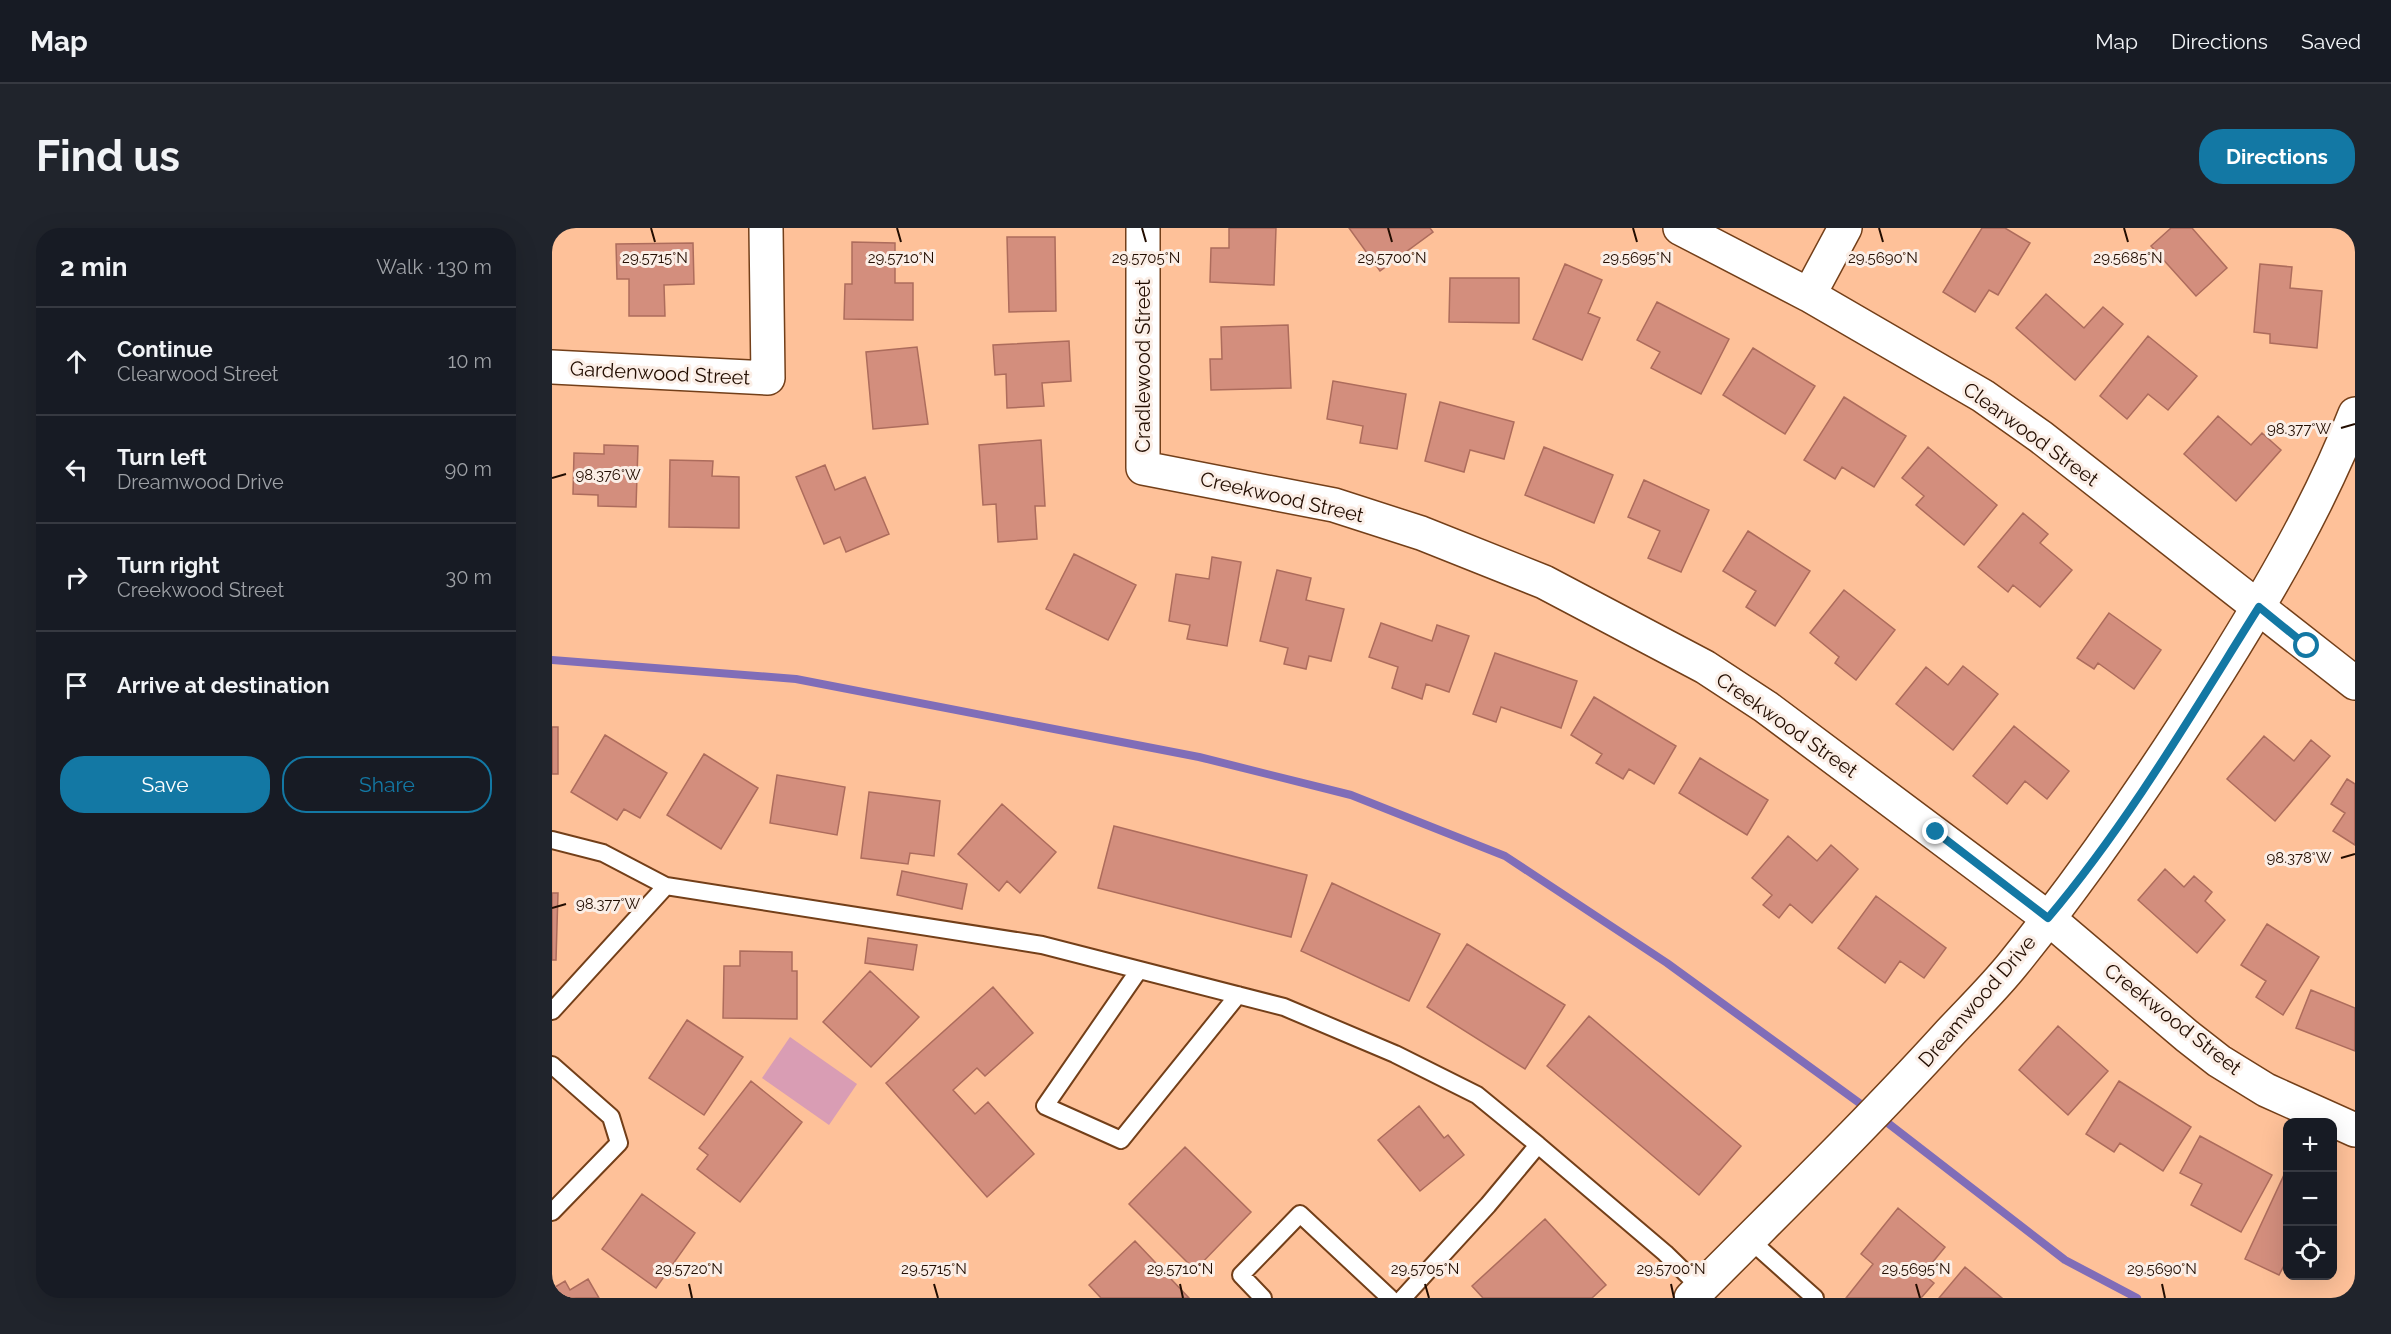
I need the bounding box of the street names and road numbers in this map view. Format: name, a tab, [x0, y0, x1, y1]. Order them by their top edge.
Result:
street label: Cradlewood Street	[1131, 279, 1155, 453]
street label: Gardenwood Street	[569, 356, 751, 390]
street label: Clearwood Street	[1959, 377, 2104, 491]
street label: Creekwood Street	[1198, 467, 1366, 528]
street label: Creekwood Street	[1712, 667, 1863, 783]
street label: Dreamwood Drive	[1913, 930, 2041, 1072]
street label: Creekwood Street	[2100, 958, 2246, 1080]

